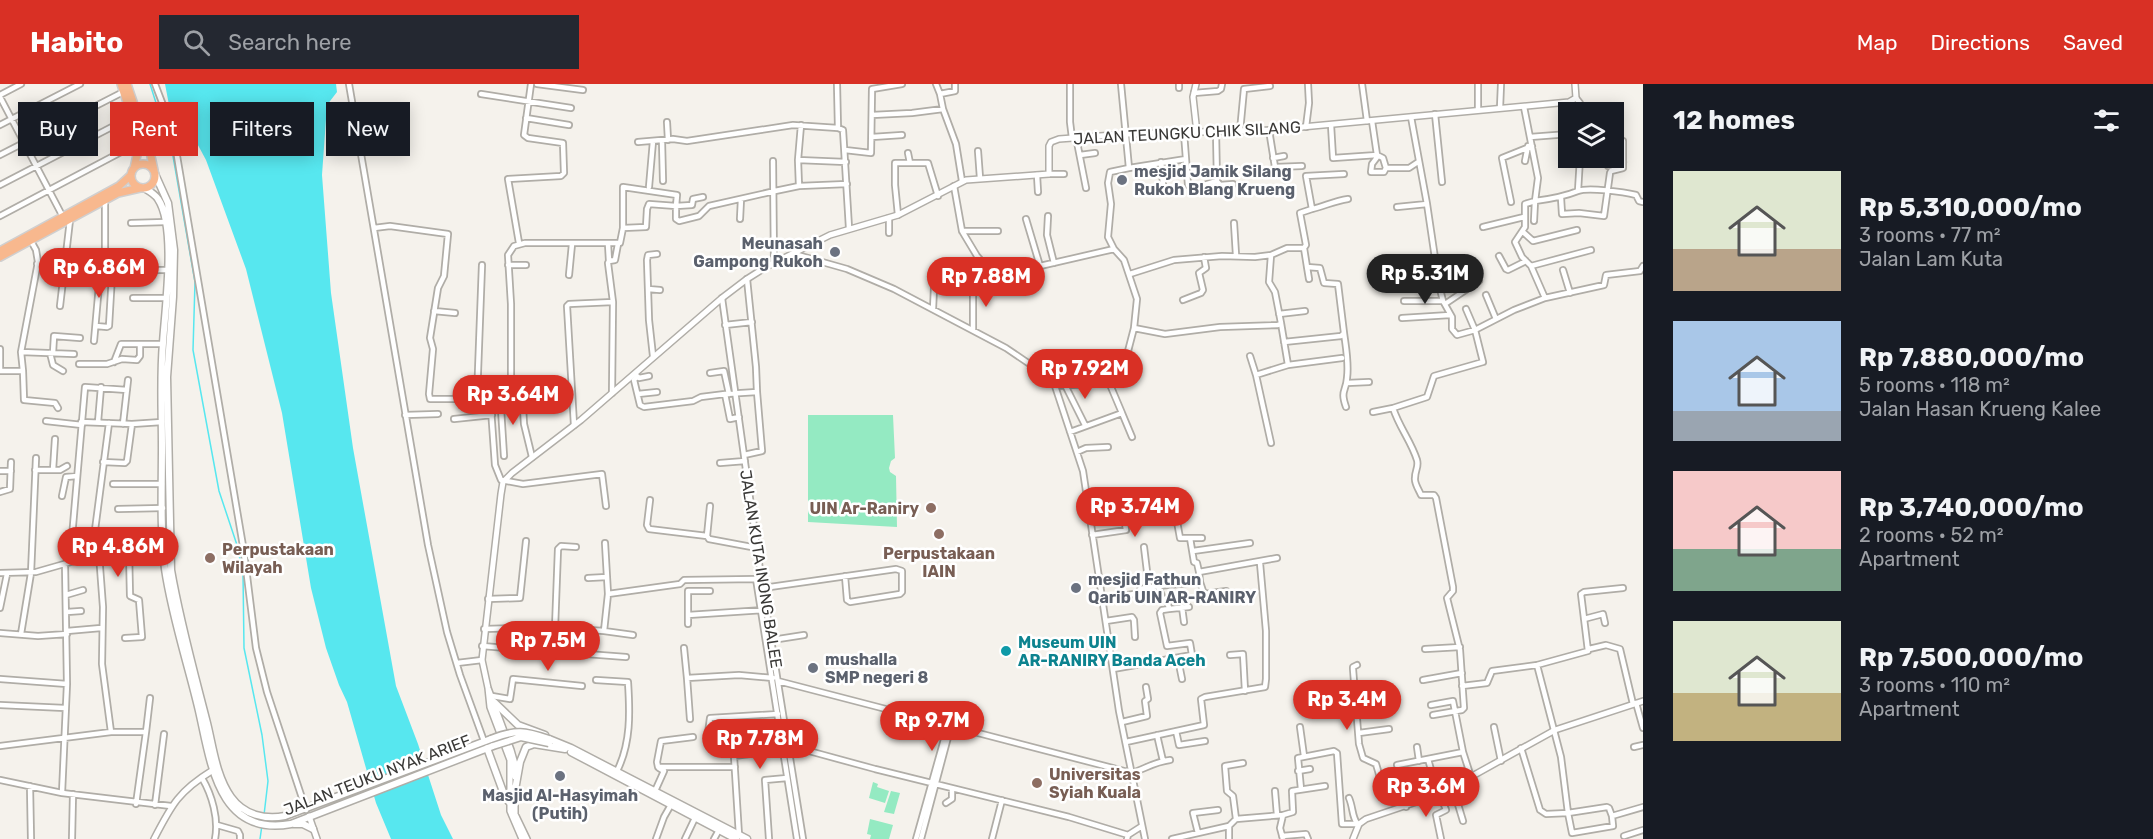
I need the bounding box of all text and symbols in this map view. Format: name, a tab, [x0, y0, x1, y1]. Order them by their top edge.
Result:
search box	[159, 15, 579, 69]
text: Habito	[30, 26, 123, 59]
icon: search	[180, 26, 213, 59]
text: Search here	[228, 29, 352, 56]
text: Map	[1857, 30, 1898, 55]
text: Directions	[1931, 30, 2030, 55]
text: Saved	[2063, 30, 2123, 55]
chip: Buy	[18, 102, 98, 156]
chip: Rent	[110, 102, 198, 156]
chip: Filters	[210, 102, 314, 156]
chip: New	[326, 102, 410, 156]
map controls	[1558, 102, 1624, 168]
button: layers	[1558, 102, 1624, 168]
icon: filters	[2090, 104, 2123, 137]
text: 12 homes	[1673, 105, 1795, 136]
street label: JALAN TEUNGKU CHIK SILANG	[1073, 118, 1301, 148]
place label: mesjid Jamik Silang Rukoh Blang Krueng	[1134, 162, 1295, 199]
marker: mesjid Jamik Silang Rukoh Blang Krueng	[1115, 173, 1129, 187]
text: Rp 5,310,000/mo	[1859, 192, 2082, 223]
icon: home	[1721, 195, 1793, 267]
text: 3 rooms · 77 m²	[1859, 223, 2001, 247]
place label: Meunasah Gampong Rukoh	[693, 234, 823, 271]
marker: Meunasah Gampong Rukoh	[828, 245, 842, 259]
text: Jalan Lam Kuta	[1859, 247, 2003, 271]
pin: Rp 6.86M	[37, 248, 161, 299]
pin: Rp 5.31M	[1363, 254, 1487, 305]
text: Rp 6.86M	[53, 255, 145, 279]
pin: Rp 7.88M	[924, 257, 1048, 308]
text: Rp 5.31M	[1381, 261, 1469, 285]
text: Rp 7.88M	[941, 264, 1031, 288]
text: Rp 7,880,000/mo	[1859, 342, 2084, 373]
icon: home	[1721, 345, 1793, 417]
pin: Rp 7.92M	[1023, 349, 1147, 400]
text: Rp 7.92M	[1041, 356, 1129, 380]
text: 5 rooms · 118 m²	[1859, 373, 2010, 397]
pin: Rp 3.64M	[451, 375, 575, 426]
text: Rp 3.64M	[467, 382, 559, 406]
text: Jalan Hasan Krueng Kalee	[1859, 397, 2101, 421]
street label: JALAN KUTA INONG BALEE	[736, 469, 786, 669]
pin: Rp 3.74M	[1073, 487, 1197, 538]
text: Rp 3,740,000/mo	[1859, 492, 2084, 523]
text: Rp 3.74M	[1090, 494, 1180, 518]
icon: home	[1721, 495, 1793, 567]
place label: UIN Ar-Raniry	[810, 499, 919, 518]
marker: UIN Ar-Raniry	[924, 501, 938, 515]
text: 2 rooms · 52 m²	[1859, 523, 2004, 547]
pin: Rp 4.86M	[56, 527, 180, 578]
marker: Perpustakaan IAIN	[932, 527, 946, 541]
text: Rp 4.86M	[72, 534, 164, 558]
place label: Perpustakaan Wilayah	[222, 540, 334, 577]
place label: Perpustakaan IAIN	[883, 544, 995, 581]
text: Apartment	[1859, 547, 1960, 571]
marker: Perpustakaan Wilayah	[203, 551, 217, 565]
place label: mesjid Fathun Qarib UIN AR-RANIRY	[1088, 570, 1256, 607]
marker: mesjid Fathun Qarib UIN AR-RANIRY	[1069, 581, 1083, 595]
pin: Rp 7.5M	[493, 621, 603, 672]
text: Rp 7.5M	[510, 628, 586, 652]
place label: Museum UIN AR-RANIRY Banda Aceh	[1018, 633, 1206, 670]
text: Rp 7,500,000/mo	[1859, 642, 2083, 673]
marker: Museum UIN AR-RANIRY Banda Aceh	[999, 644, 1013, 658]
icon: home	[1721, 645, 1793, 717]
place label: mushalla SMP negeri 8	[825, 650, 928, 687]
marker: mushalla SMP negeri 8	[806, 661, 820, 675]
text: 3 rooms · 110 m²	[1859, 673, 2010, 697]
pin: Rp 3.4M	[1292, 680, 1402, 731]
text: Rp 3.4M	[1307, 687, 1387, 711]
text: Apartment	[1859, 697, 1960, 721]
pin: Rp 9.7M	[877, 701, 987, 752]
text: Rp 9.7M	[894, 708, 970, 732]
pin: Rp 7.78M	[698, 719, 822, 770]
text: Rp 7.78M	[716, 726, 804, 750]
street label: JALAN TEUKU NYAK ARIEF	[281, 731, 473, 819]
place label: Universitas Syiah Kuala	[1049, 765, 1141, 802]
pin: Rp 3.6M	[1371, 767, 1481, 818]
marker: Masjid Al-Hasyimah (Putih)	[553, 769, 567, 783]
text: Rp 3.6M	[1386, 774, 1466, 798]
marker: Universitas Syiah Kuala	[1030, 776, 1044, 790]
place label: Masjid Al-Hasyimah (Putih)	[482, 786, 638, 823]

